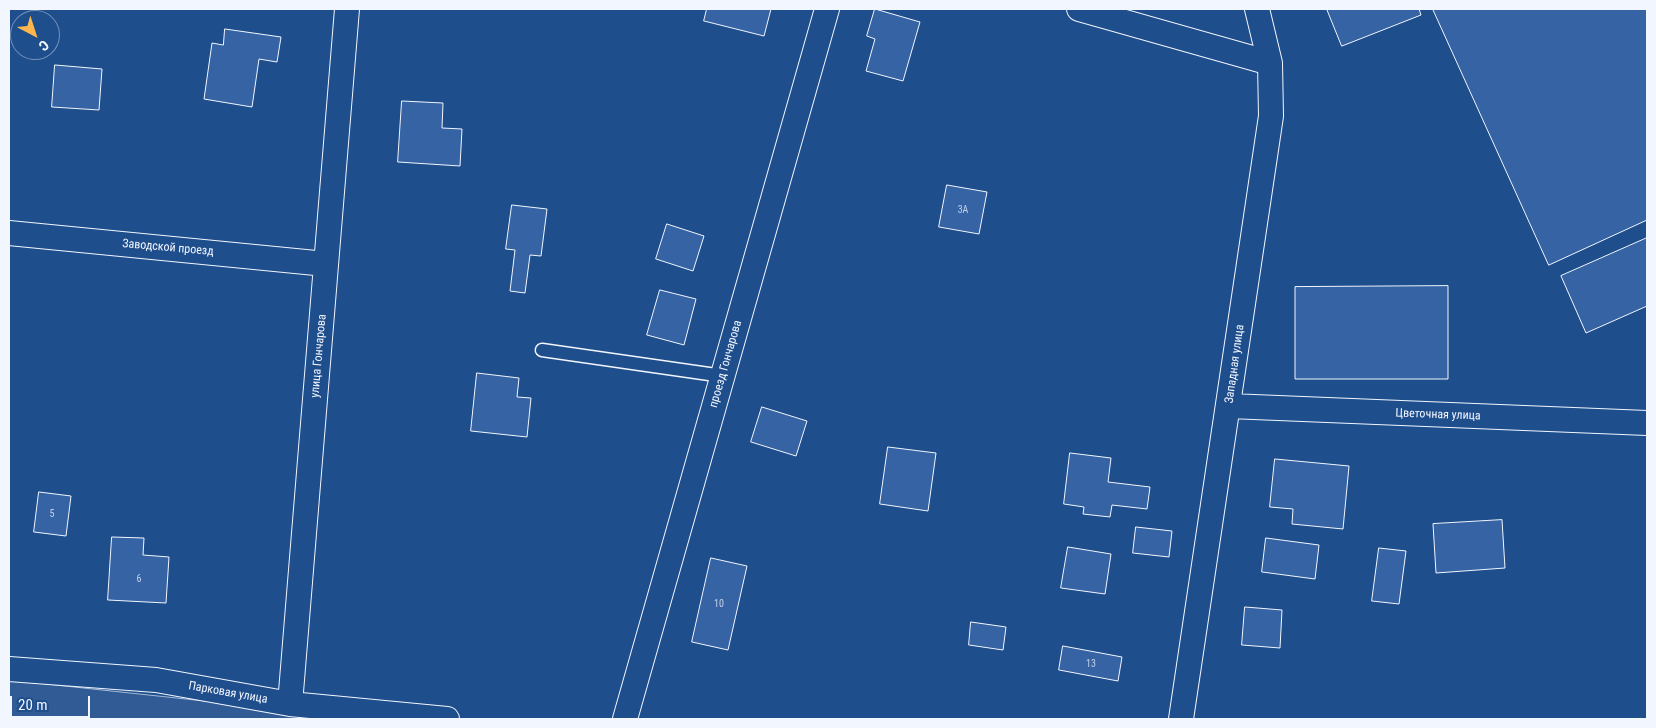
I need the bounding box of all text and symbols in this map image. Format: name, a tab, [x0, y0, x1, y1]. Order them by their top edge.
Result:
north arrow	[10, 10, 60, 60]
text: С	[36, 37, 52, 54]
house number: 3А	[958, 204, 968, 216]
street label: Заводской проезд	[122, 237, 214, 259]
street label: улица Гончарова	[308, 314, 330, 398]
street label: проезд Гончарова	[707, 319, 745, 409]
street label: Западная улица	[1222, 324, 1248, 404]
street label: Цветочная улица	[1395, 406, 1481, 424]
house number: 5	[50, 508, 54, 520]
house number: 6	[137, 573, 141, 585]
house number: 10	[714, 598, 724, 610]
house number: 13	[1086, 658, 1096, 670]
street label: Парковая улица	[187, 679, 269, 707]
scale bar	[12, 686, 92, 718]
text: 20 m	[18, 696, 48, 714]

